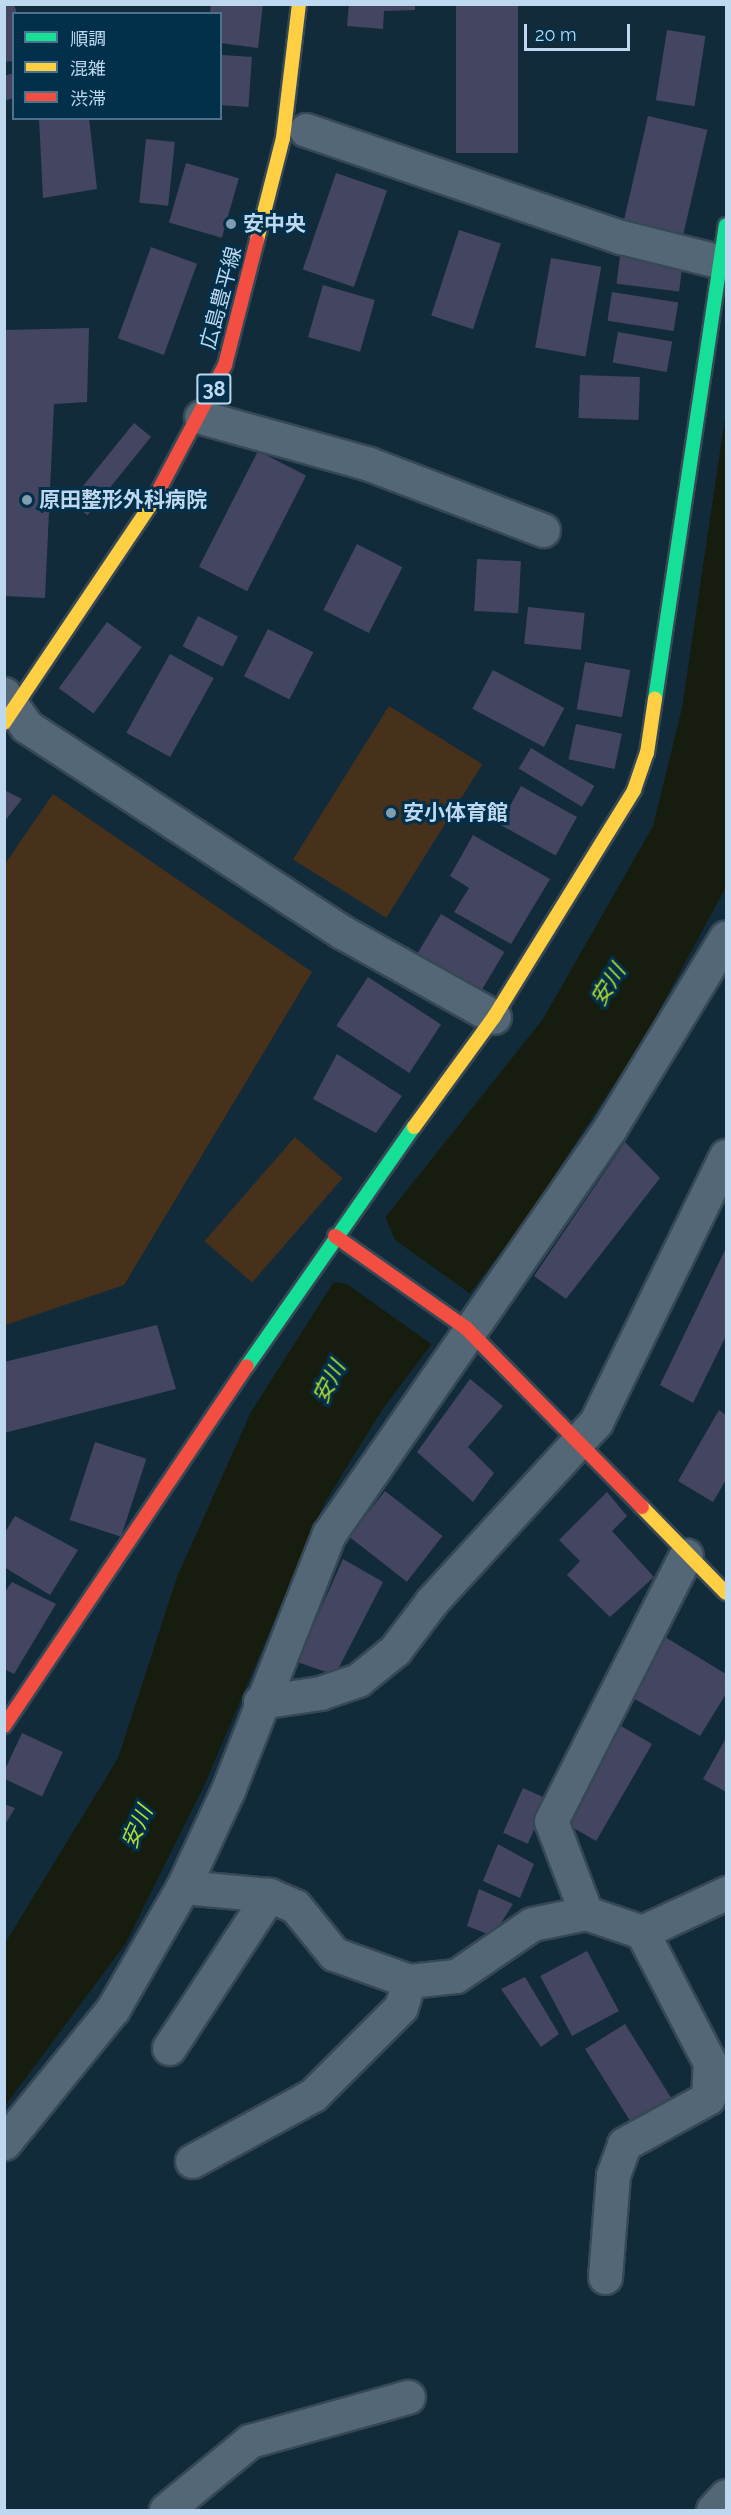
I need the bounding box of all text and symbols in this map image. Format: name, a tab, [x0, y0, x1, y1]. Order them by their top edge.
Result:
legend	[12, 12, 222, 120]
scale bar	[527, 12, 634, 50]
text: 20 m	[535, 24, 577, 45]
text: 順調	[70, 28, 106, 49]
text: 混雑	[70, 58, 106, 79]
text: 渋滞	[70, 88, 106, 109]
place label: 安中央	[243, 211, 306, 237]
marker: 安中央	[224, 217, 238, 231]
street label: 広島豊平線	[195, 244, 247, 352]
road number: 38	[196, 372, 232, 406]
place label: 原田整形外科病院	[39, 487, 207, 513]
marker: 原田整形外科病院	[20, 493, 34, 507]
place label: 安小体育館	[403, 800, 508, 826]
marker: 安小体育館	[384, 806, 398, 820]
water label: 安川	[585, 959, 631, 1011]
water label: 安川	[307, 1356, 351, 1408]
water label: 安川	[116, 1802, 158, 1852]

